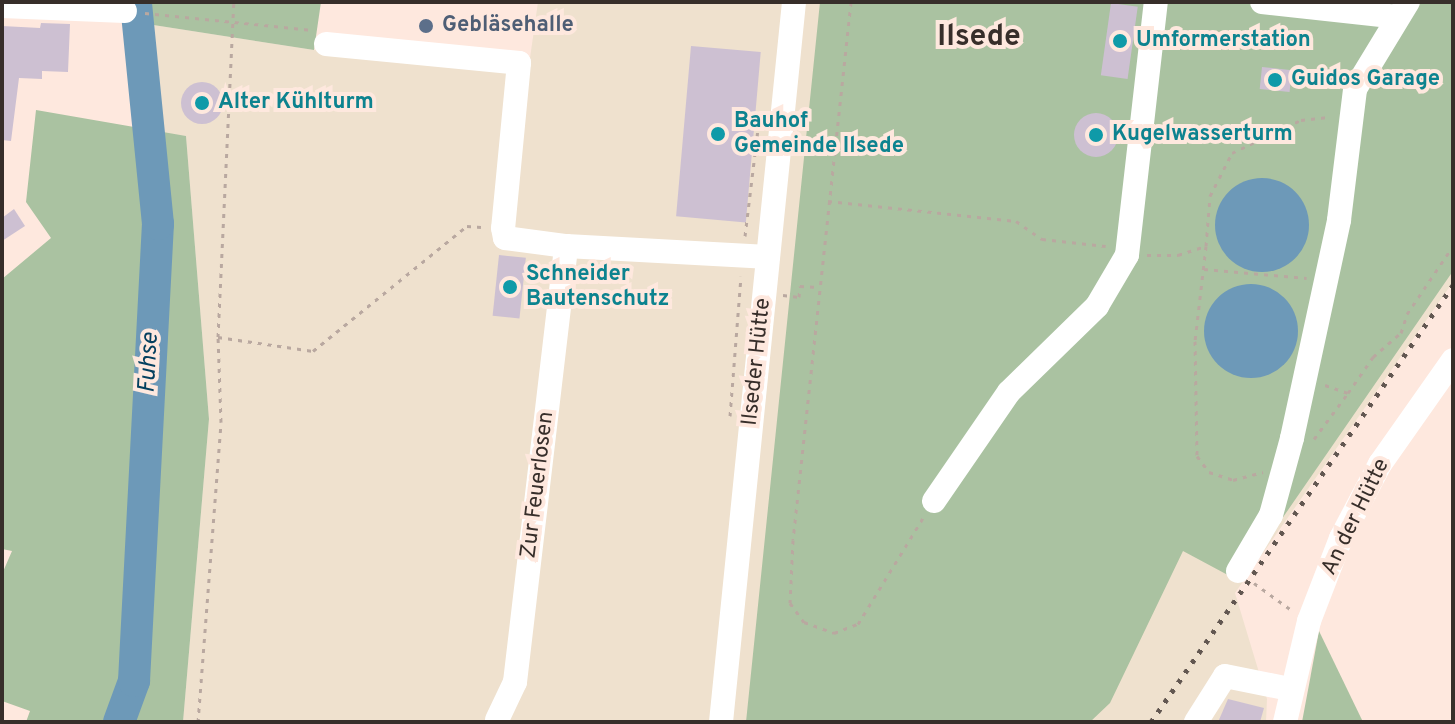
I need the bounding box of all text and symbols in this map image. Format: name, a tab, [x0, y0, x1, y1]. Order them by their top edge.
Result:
place label: Gebläsehalle	[442, 13, 574, 39]
marker: Gebläsehalle	[417, 17, 435, 35]
district label: Ilsede	[937, 20, 1021, 56]
place label: Umformerstation	[1136, 28, 1311, 54]
marker: Umformerstation	[1111, 32, 1129, 50]
place label: Guidos Garage	[1291, 67, 1440, 93]
marker: Guidos Garage	[1266, 71, 1284, 89]
place label: Alter Kühlturm	[218, 90, 374, 116]
marker: Alter Kühlturm	[193, 94, 211, 112]
place label: Bauhof Gemeinde Ilsede	[734, 108, 904, 160]
place label: Kugelwasserturm	[1112, 122, 1293, 148]
marker: Bauhof Gemeinde Ilsede	[709, 125, 727, 143]
marker: Kugelwasserturm	[1087, 126, 1105, 144]
place label: Schneider Bautenschutz	[526, 261, 669, 312]
marker: Schneider Bautenschutz	[501, 278, 519, 296]
street label: Ilseder Hütte	[737, 297, 777, 427]
water label: Fuhse	[134, 332, 166, 394]
street label: Zur Feuerlosen	[516, 410, 560, 560]
street label: An der Hütte	[1316, 454, 1396, 580]

